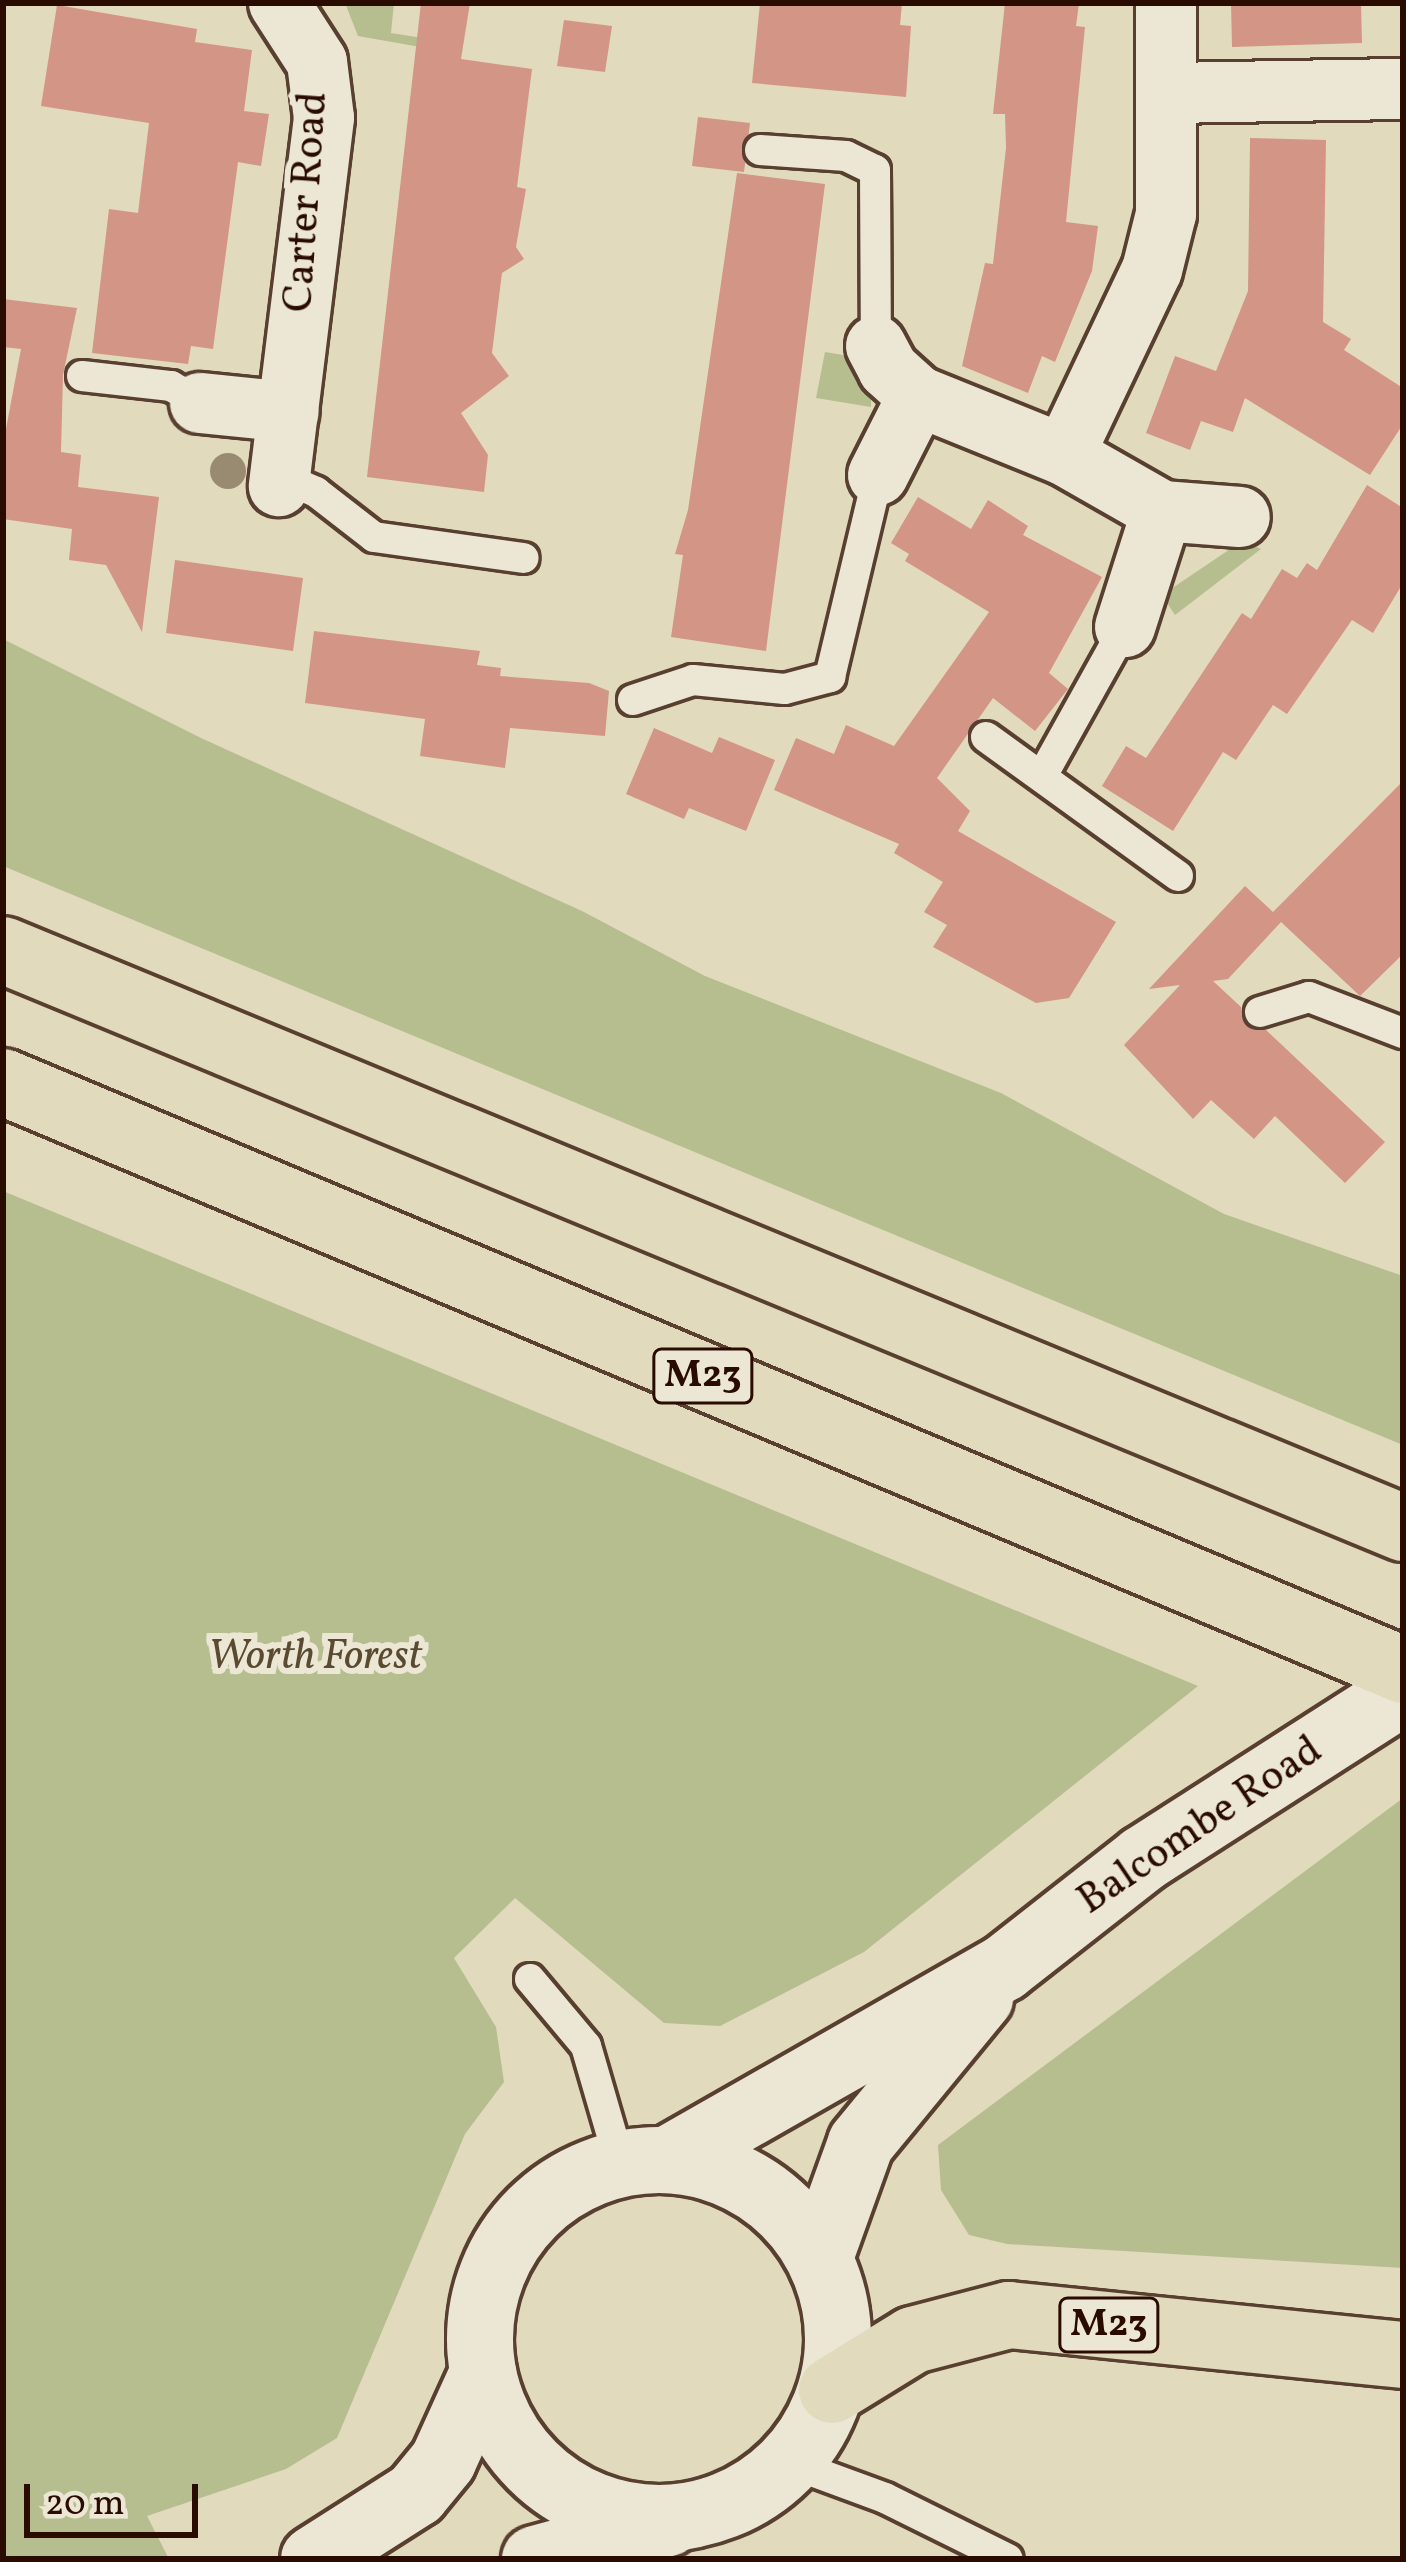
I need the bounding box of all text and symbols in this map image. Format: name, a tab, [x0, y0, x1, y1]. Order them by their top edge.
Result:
street label: Carter Road	[275, 90, 341, 314]
road number: M23	[652, 1343, 754, 1409]
park label: Worth Forest	[208, 1633, 422, 1683]
street label: Balcombe Road	[1069, 1727, 1333, 1927]
road number: M23	[1058, 2292, 1160, 2358]
scale bar	[30, 2460, 204, 2534]
text: 20 m	[45, 2480, 125, 2530]

